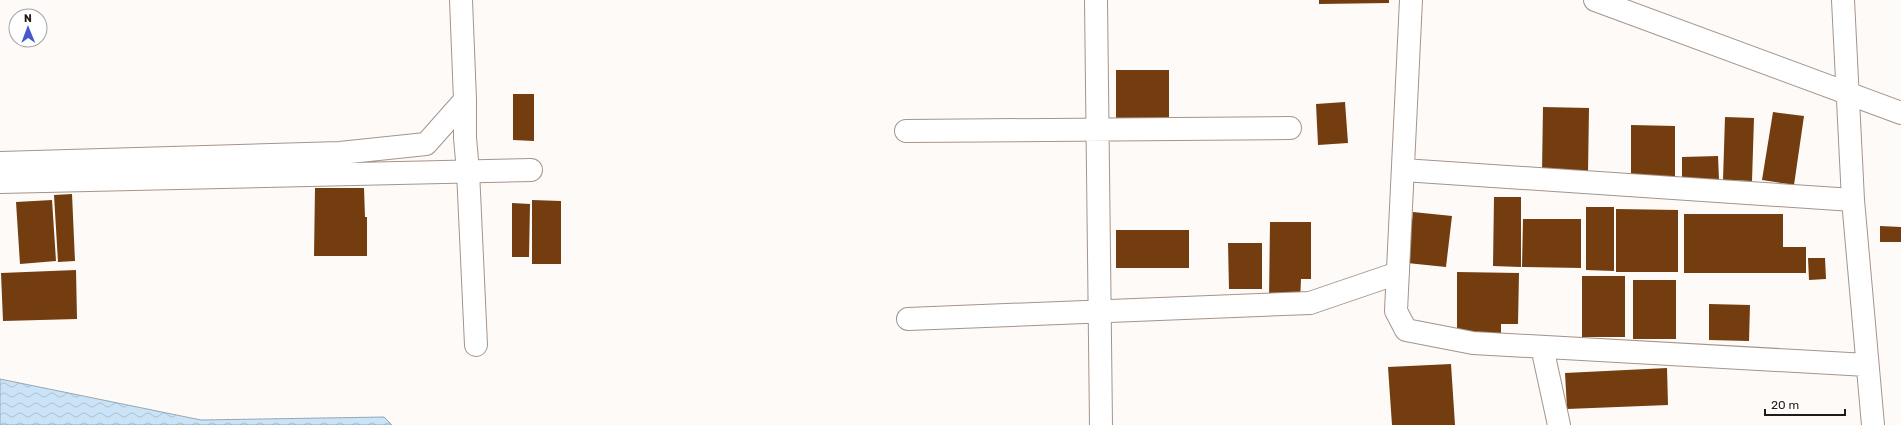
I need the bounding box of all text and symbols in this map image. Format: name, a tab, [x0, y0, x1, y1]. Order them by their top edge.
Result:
north arrow	[8, 8, 48, 48]
text: N	[24, 12, 32, 25]
scale bar	[1765, 391, 1845, 417]
text: 20 m	[1771, 398, 1799, 412]

